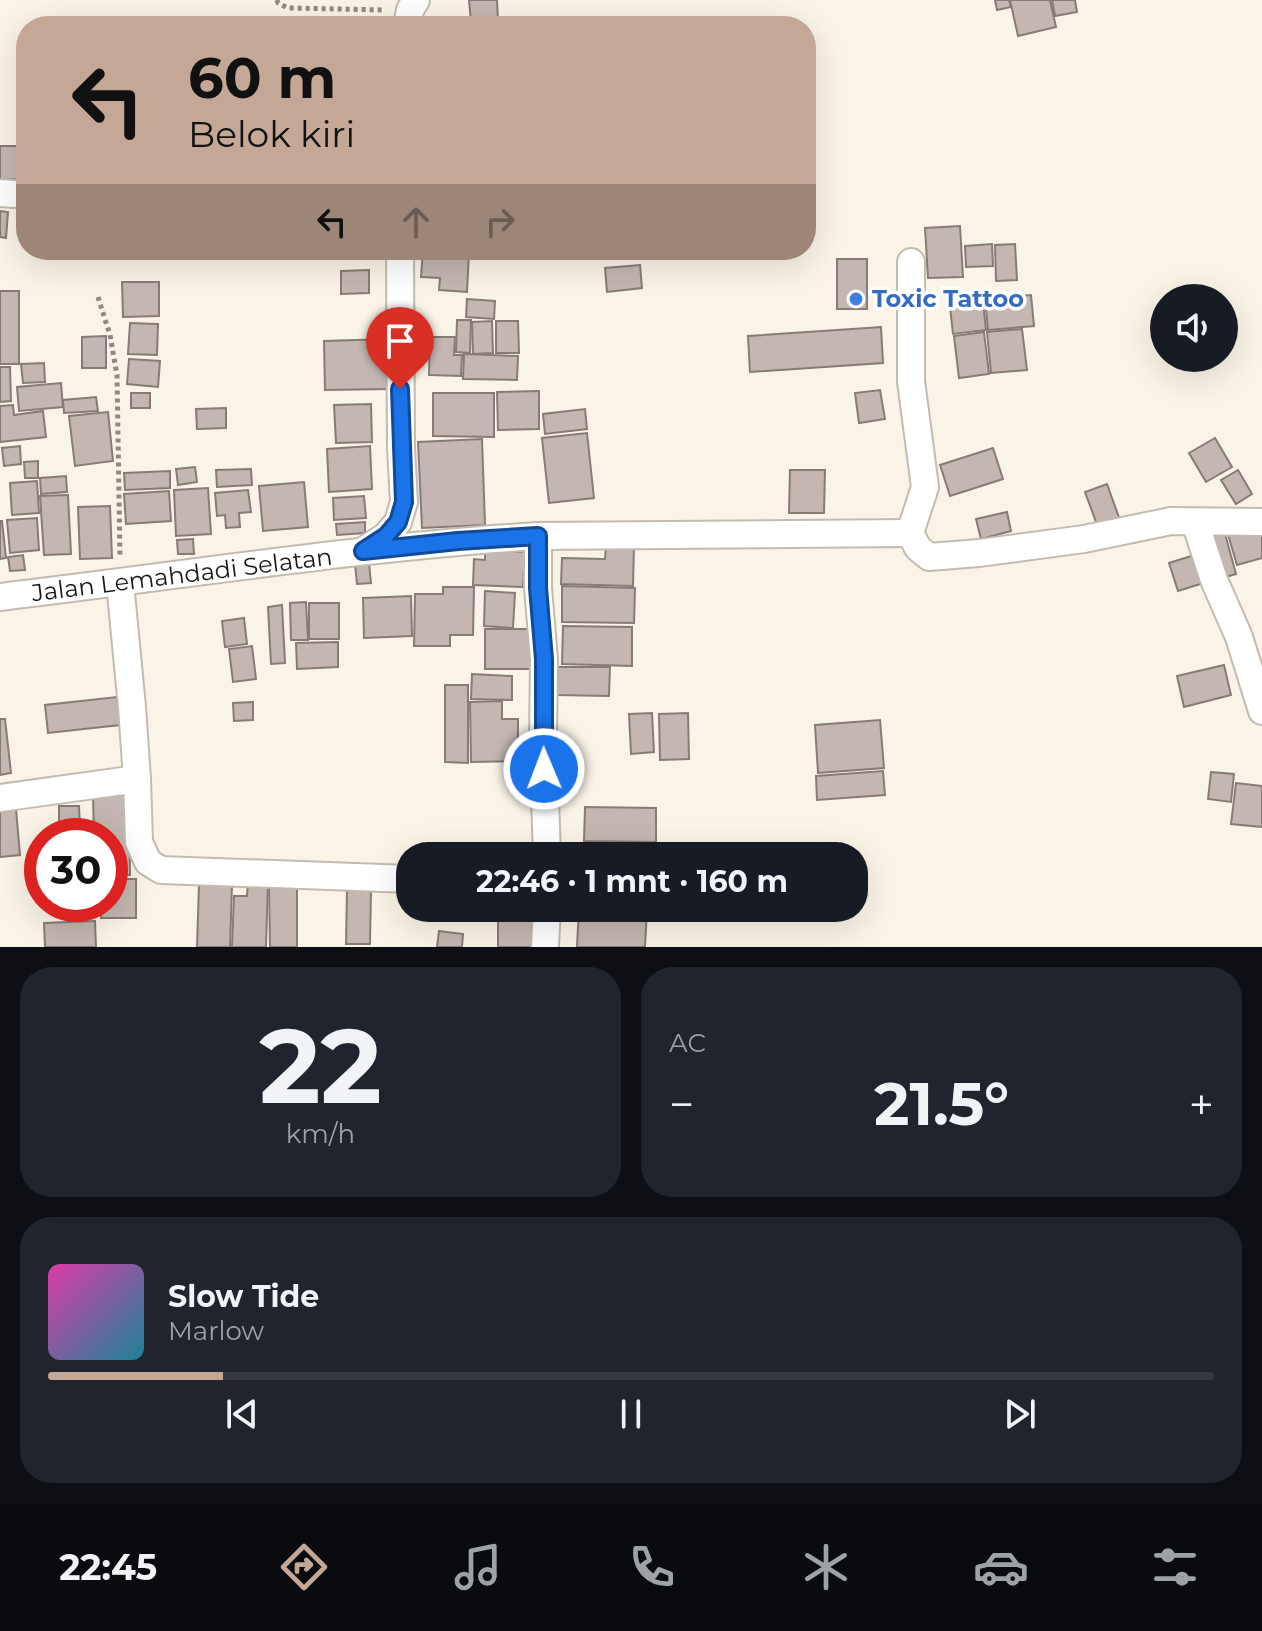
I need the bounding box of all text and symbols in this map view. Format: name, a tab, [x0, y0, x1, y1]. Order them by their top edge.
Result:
text: 60 m	[188, 44, 336, 112]
icon: left	[56, 48, 160, 152]
text: Belok kiri	[188, 112, 355, 156]
icon: left	[310, 200, 354, 244]
icon: ahead	[394, 200, 438, 244]
icon: right	[478, 200, 522, 244]
place label: Toxic Tattoo	[872, 284, 1024, 313]
map controls	[1150, 284, 1238, 372]
button: sound	[1150, 284, 1238, 372]
marker: Toxic Tattoo	[847, 290, 865, 308]
pin	[366, 307, 434, 389]
icon: arrive	[378, 319, 422, 363]
street label: Jalan Lemahdadi Selatan	[29, 542, 334, 607]
position arrow	[502, 727, 586, 811]
speed limit sign: 30	[24, 818, 128, 922]
text: 22:46 · 1 mnt · 160 m	[476, 863, 788, 900]
text: 22	[259, 1002, 382, 1129]
text: AC	[669, 1027, 706, 1059]
text: 21.5°	[874, 1067, 1009, 1140]
text: −	[669, 1077, 694, 1131]
text: +	[1189, 1077, 1214, 1131]
text: km/h	[286, 1118, 355, 1150]
text: Slow Tide	[168, 1278, 319, 1315]
text: Marlow	[168, 1315, 264, 1347]
icon: previous	[220, 1392, 264, 1436]
icon: pause	[609, 1392, 653, 1436]
icon: next	[998, 1392, 1042, 1436]
icon: directions	[276, 1539, 332, 1595]
icon: music	[450, 1539, 506, 1595]
icon: phone	[624, 1539, 680, 1595]
icon: climate	[798, 1539, 854, 1595]
icon: car	[973, 1539, 1029, 1595]
icon: filters	[1147, 1539, 1203, 1595]
text: 22:45	[59, 1545, 157, 1589]

